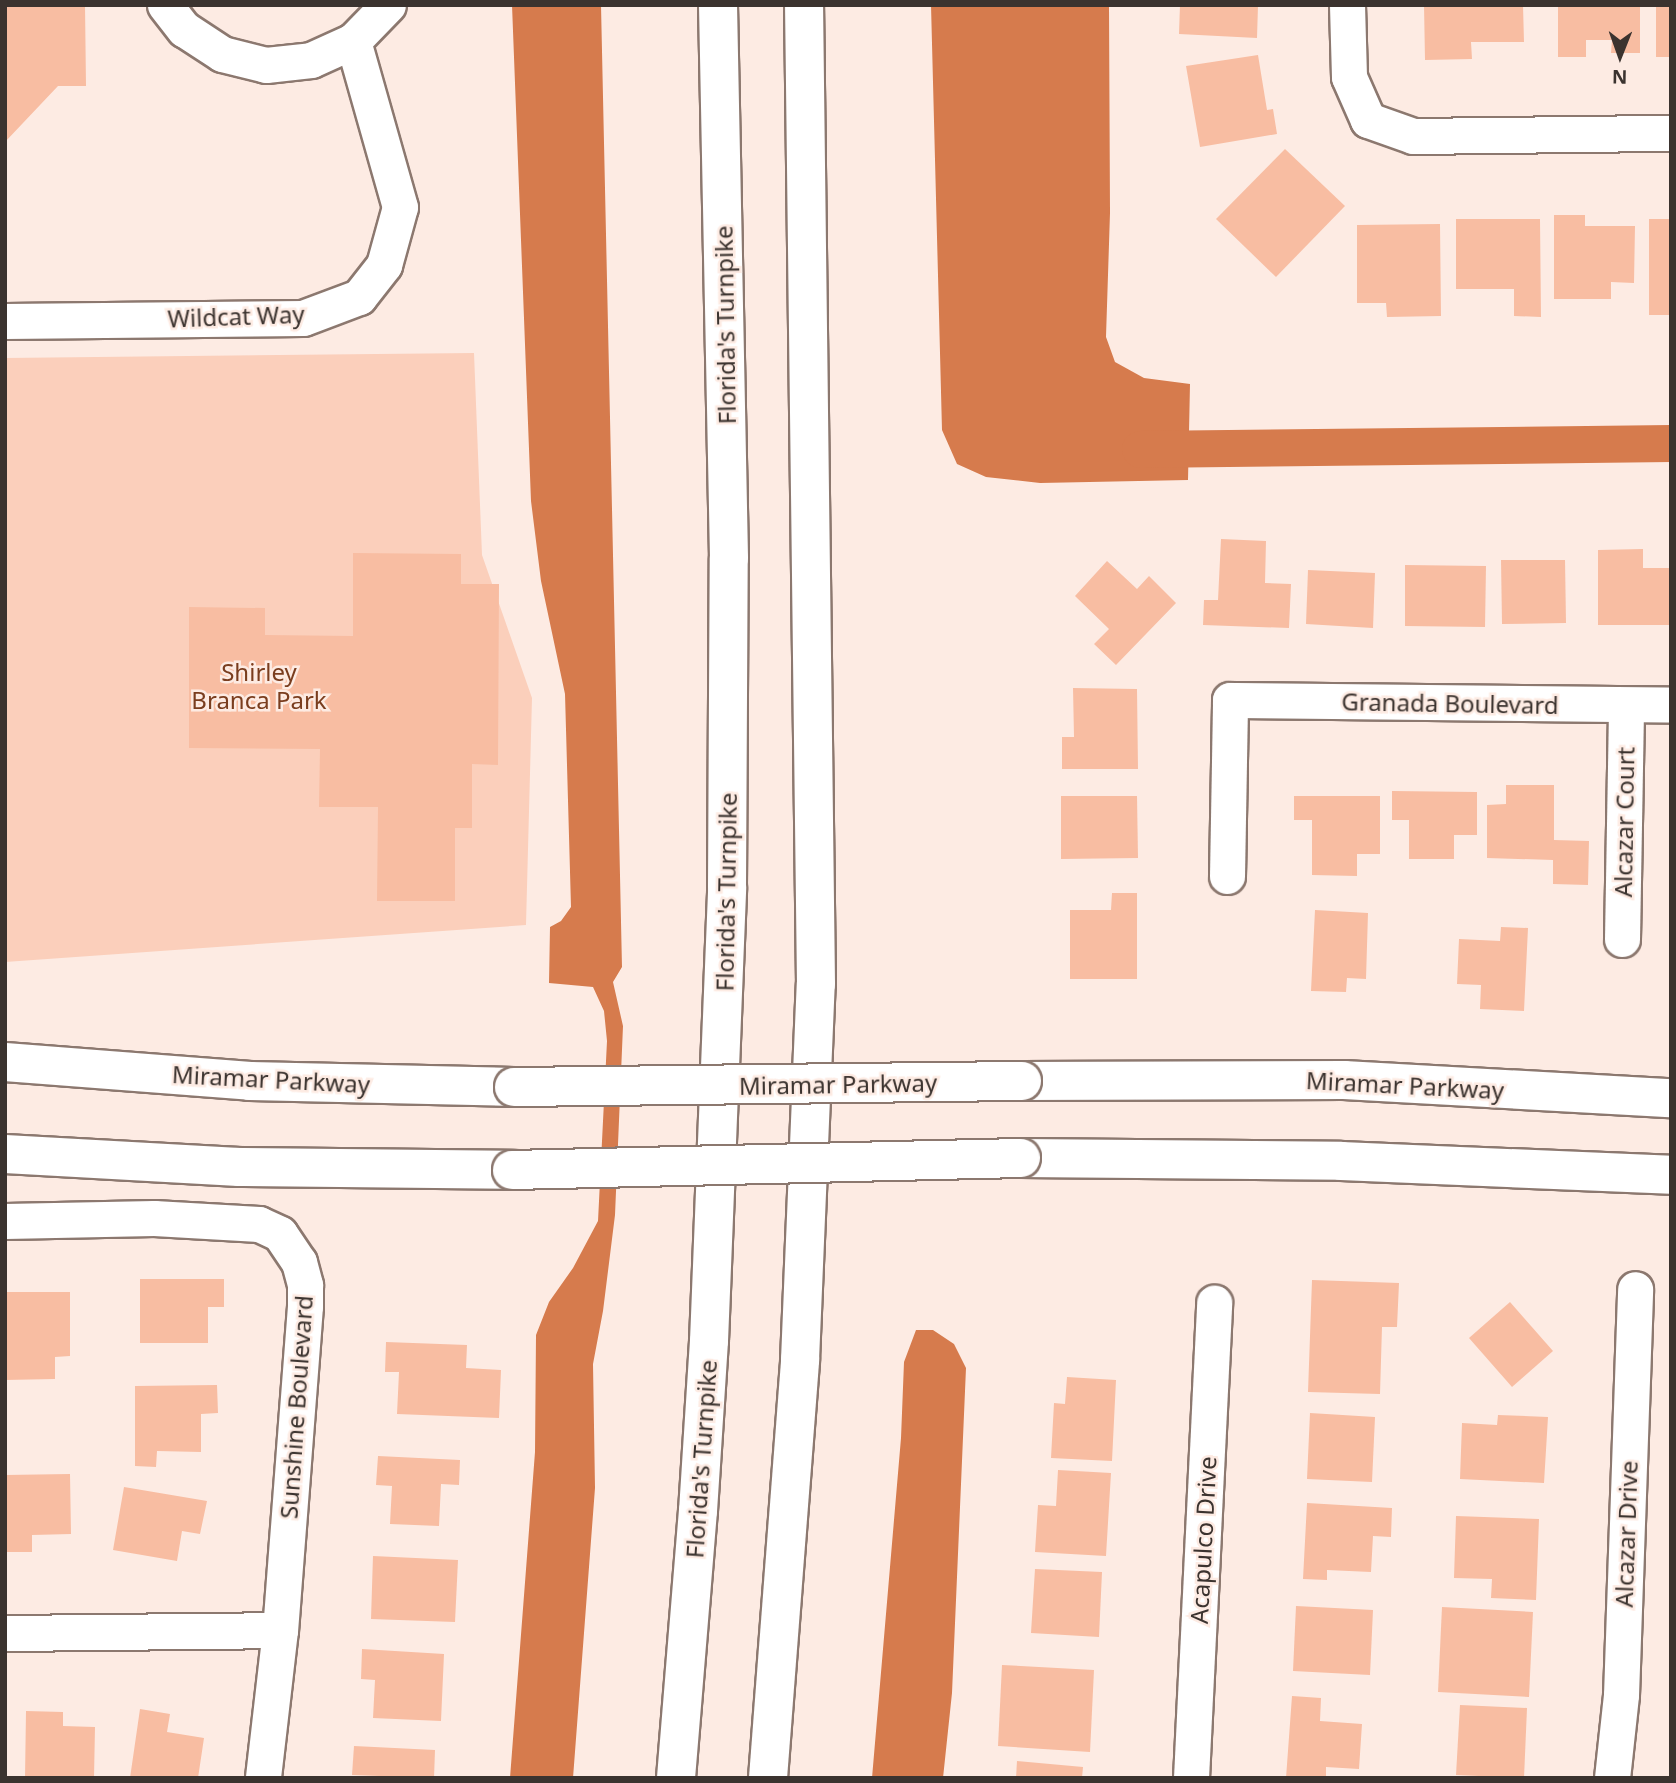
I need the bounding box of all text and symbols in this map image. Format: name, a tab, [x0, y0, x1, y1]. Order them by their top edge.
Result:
north arrow	[1585, 21, 1655, 91]
text: N	[1612, 64, 1628, 90]
street label: Florida's Turnpike	[709, 225, 741, 425]
street label: Wildcat Way	[167, 299, 305, 333]
park label: Shirley Branca Park	[191, 658, 327, 714]
street label: Granada Boulevard	[1341, 687, 1559, 719]
street label: Alcazar Court	[1608, 747, 1640, 897]
street label: Florida's Turnpike	[710, 792, 742, 992]
street label: Miramar Parkway	[171, 1059, 371, 1099]
street label: Miramar Parkway	[1305, 1065, 1505, 1105]
street label: Miramar Parkway	[739, 1068, 937, 1100]
street label: Sunshine Boulevard	[274, 1294, 318, 1520]
street label: Florida's Turnpike	[680, 1359, 722, 1559]
street label: Acapulco Drive	[1184, 1455, 1222, 1625]
street label: Alcazar Drive	[1609, 1460, 1643, 1608]

